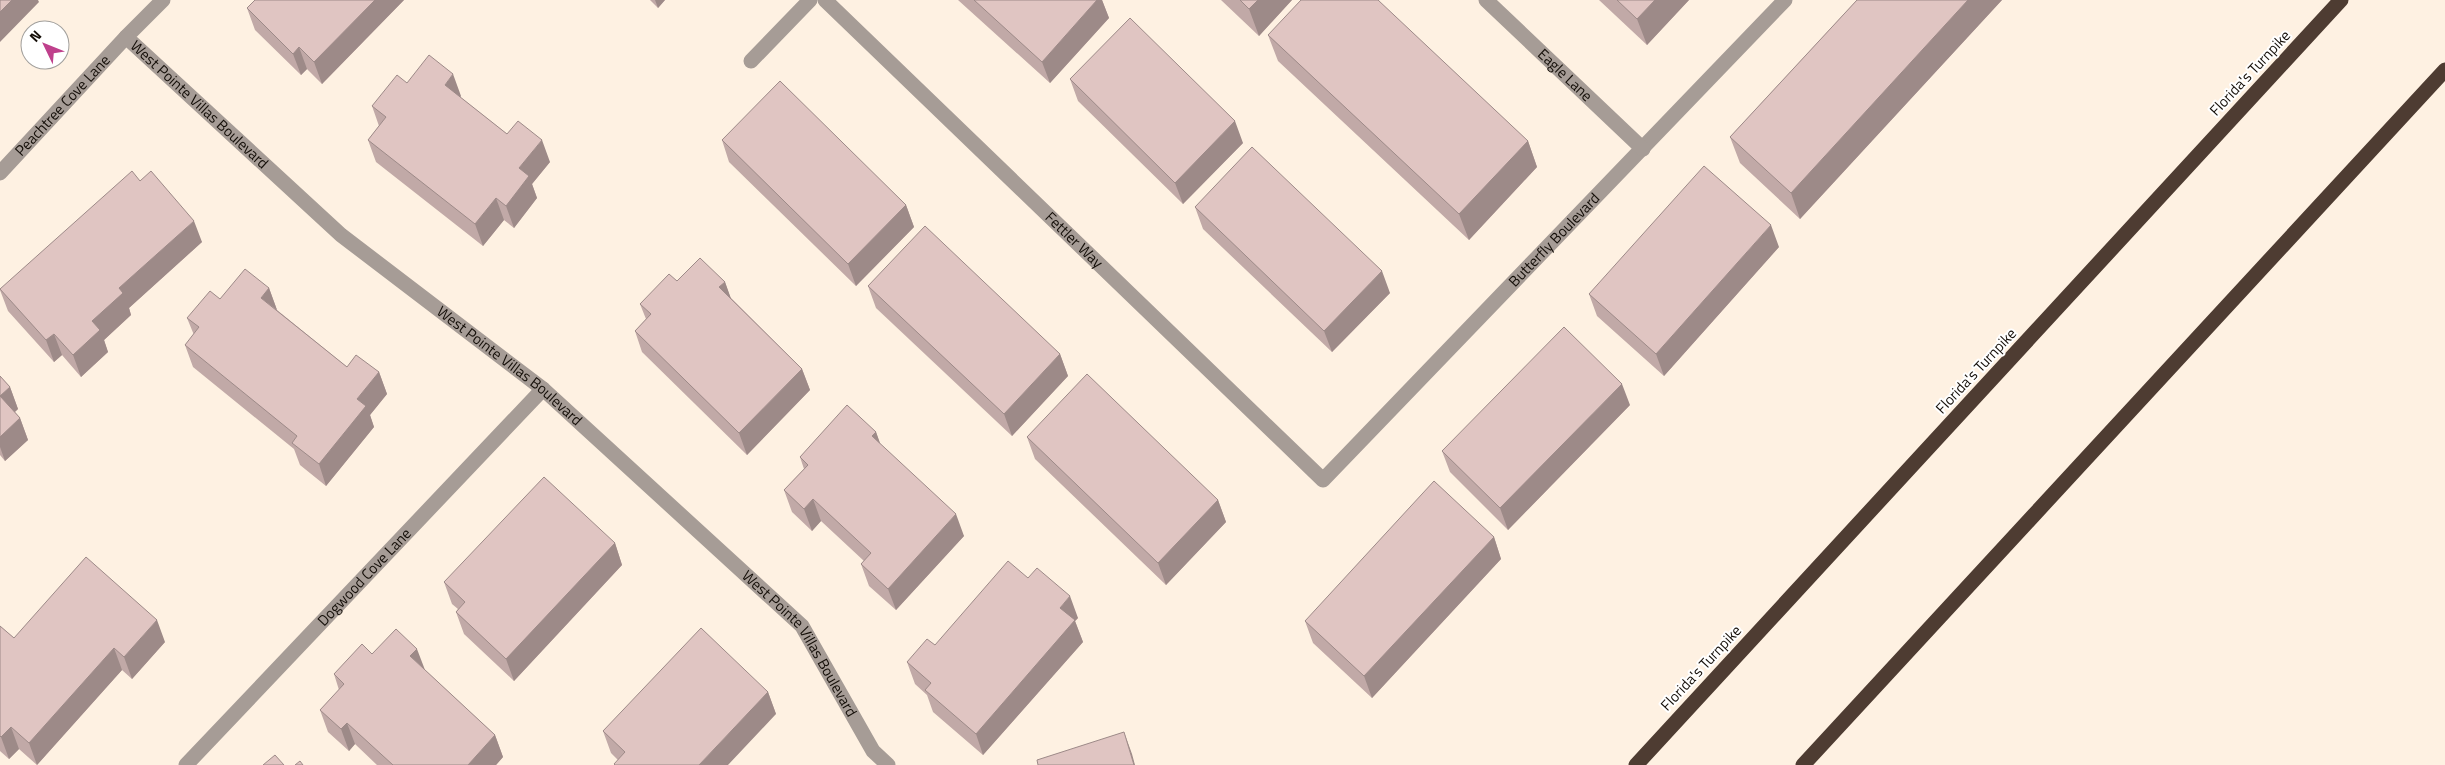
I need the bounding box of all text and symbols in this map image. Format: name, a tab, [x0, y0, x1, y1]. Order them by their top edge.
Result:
north arrow	[20, 20, 70, 70]
text: N	[24, 25, 46, 47]
street label: Florida's Turnpike	[2204, 25, 2296, 121]
street label: West Pointe Villas Boulevard	[125, 34, 274, 174]
street label: Eagle Lane	[1533, 43, 1598, 106]
street label: Peachtree Cove Lane	[9, 49, 115, 161]
street label: Butterfly Boulevard	[1503, 187, 1605, 292]
street label: Fettler Way	[1040, 206, 1109, 273]
street label: West Pointe Villas Boulevard	[432, 300, 588, 431]
street label: Florida's Turnpike	[1930, 323, 2022, 419]
street label: Dogwood Cove Lane	[312, 523, 416, 631]
street label: West Pointe Villas Boulevard	[737, 564, 863, 721]
street label: Florida's Turnpike	[1655, 620, 1747, 716]

